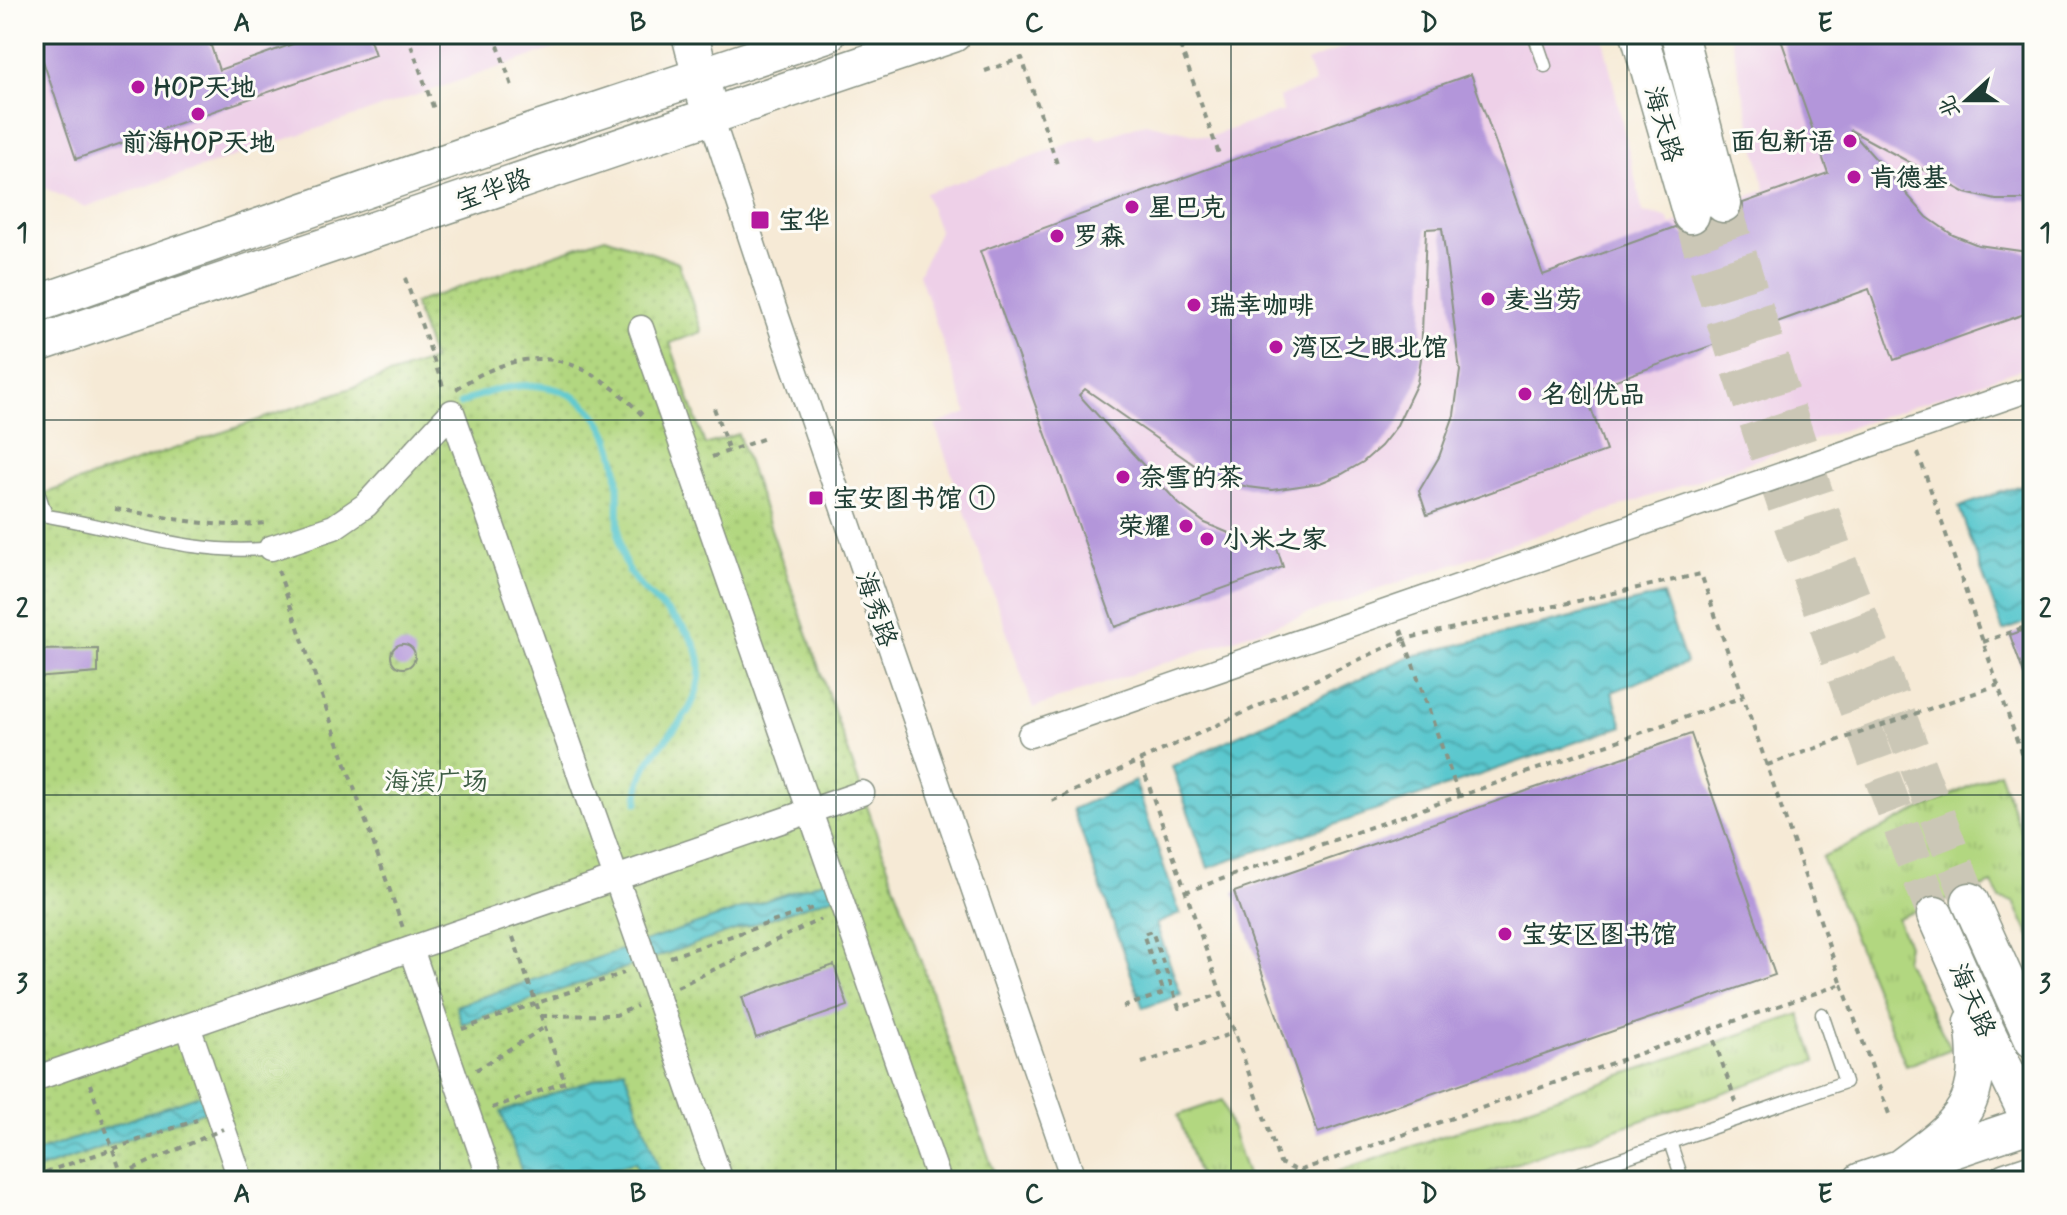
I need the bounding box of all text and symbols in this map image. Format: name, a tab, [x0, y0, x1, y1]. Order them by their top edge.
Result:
text: A	[233, 7, 251, 41]
text: B	[630, 7, 646, 41]
text: C	[1025, 7, 1044, 41]
text: D	[1420, 7, 1438, 41]
text: E	[1817, 7, 1833, 41]
north arrow	[1927, 60, 2007, 140]
place label: HOP天地	[154, 72, 255, 106]
marker: HOP天地	[129, 78, 147, 96]
street label: 海天路	[1635, 82, 1689, 167]
text: 北	[1933, 91, 1967, 122]
marker: 前海HOP天地	[189, 105, 207, 123]
place label: 面包新语	[1730, 126, 1834, 160]
place label: 前海HOP天地	[121, 127, 275, 161]
marker: 面包新语	[1841, 132, 1859, 150]
street label: 宝华路	[451, 162, 536, 220]
place label: 肯德基	[1870, 162, 1948, 196]
marker: 肯德基	[1845, 168, 1863, 186]
place label: 星巴克	[1148, 192, 1226, 226]
marker: 星巴克	[1123, 198, 1141, 216]
place label: 宝华	[778, 205, 830, 239]
marker: 宝华	[749, 209, 771, 231]
text: 1	[16, 217, 28, 251]
text: 1	[2039, 217, 2051, 251]
place label: 罗森	[1073, 221, 1125, 255]
marker: 罗森	[1048, 227, 1066, 245]
place label: 麦当劳	[1504, 284, 1582, 318]
place label: 瑞幸咖啡	[1210, 290, 1314, 324]
marker: 麦当劳	[1479, 290, 1497, 308]
marker: 瑞幸咖啡	[1185, 296, 1203, 314]
place label: 湾区之眼北馆	[1292, 332, 1448, 366]
marker: 湾区之眼北馆	[1267, 338, 1285, 356]
place label: 名创优品	[1541, 379, 1645, 413]
marker: 名创优品	[1516, 385, 1534, 403]
place label: 奈雪的茶	[1139, 462, 1243, 496]
marker: 奈雪的茶	[1114, 468, 1132, 486]
place label: 宝安图书馆 ①	[832, 483, 995, 517]
marker: 宝安图书馆 ①	[807, 489, 825, 507]
place label: 荣耀	[1118, 511, 1170, 545]
marker: 荣耀	[1177, 517, 1195, 535]
place label: 小米之家	[1223, 524, 1327, 558]
marker: 小米之家	[1198, 530, 1216, 548]
street label: 海秀路	[846, 567, 904, 652]
text: 2	[16, 593, 29, 627]
text: 2	[2039, 593, 2052, 627]
park label: 海滨广场	[384, 766, 488, 800]
place label: 宝安区图书馆	[1521, 919, 1677, 953]
marker: 宝安区图书馆	[1496, 925, 1514, 943]
street label: 海天路	[1940, 958, 2003, 1043]
text: 3	[16, 968, 28, 1002]
text: 3	[2039, 968, 2051, 1002]
text: A	[233, 1178, 251, 1212]
text: B	[630, 1178, 646, 1212]
text: C	[1025, 1178, 1044, 1212]
text: D	[1420, 1178, 1438, 1212]
text: E	[1817, 1178, 1833, 1212]

